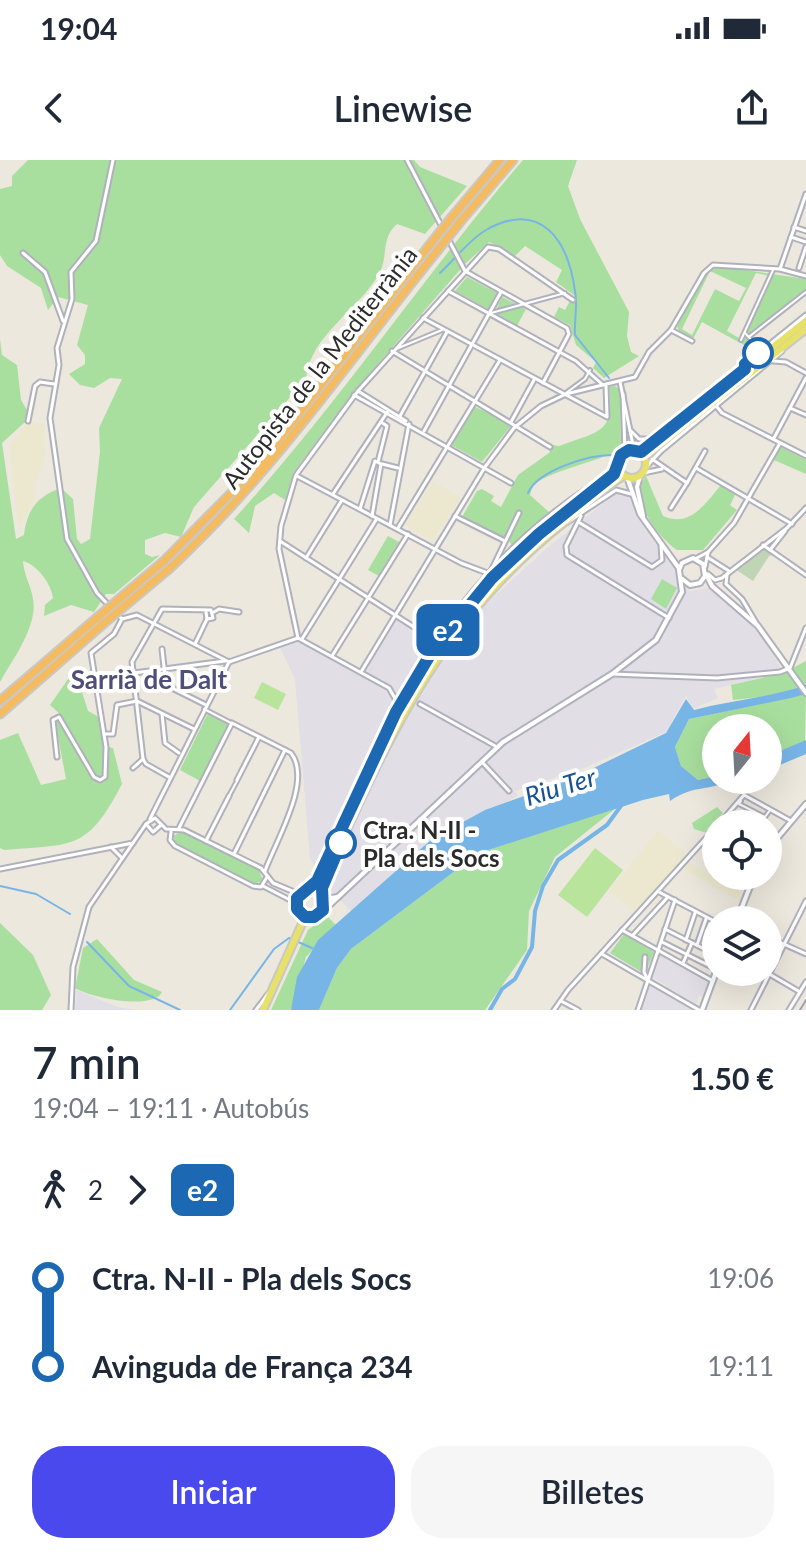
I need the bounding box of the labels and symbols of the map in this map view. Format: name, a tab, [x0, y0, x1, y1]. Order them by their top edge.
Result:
street label: Autopista de la Mediterrània	[216, 240, 422, 494]
unlabelled marker	[743, 338, 773, 368]
line badge: e2	[412, 604, 484, 656]
district label: Sarrià de Dalt	[71, 663, 228, 695]
north arrow	[702, 714, 782, 794]
water label: Riu Ter	[521, 760, 601, 812]
place label: Ctra. N-II - Pla dels Socs	[363, 815, 500, 872]
marker: Ctra. N-II - Pla dels Socs	[326, 828, 356, 858]

